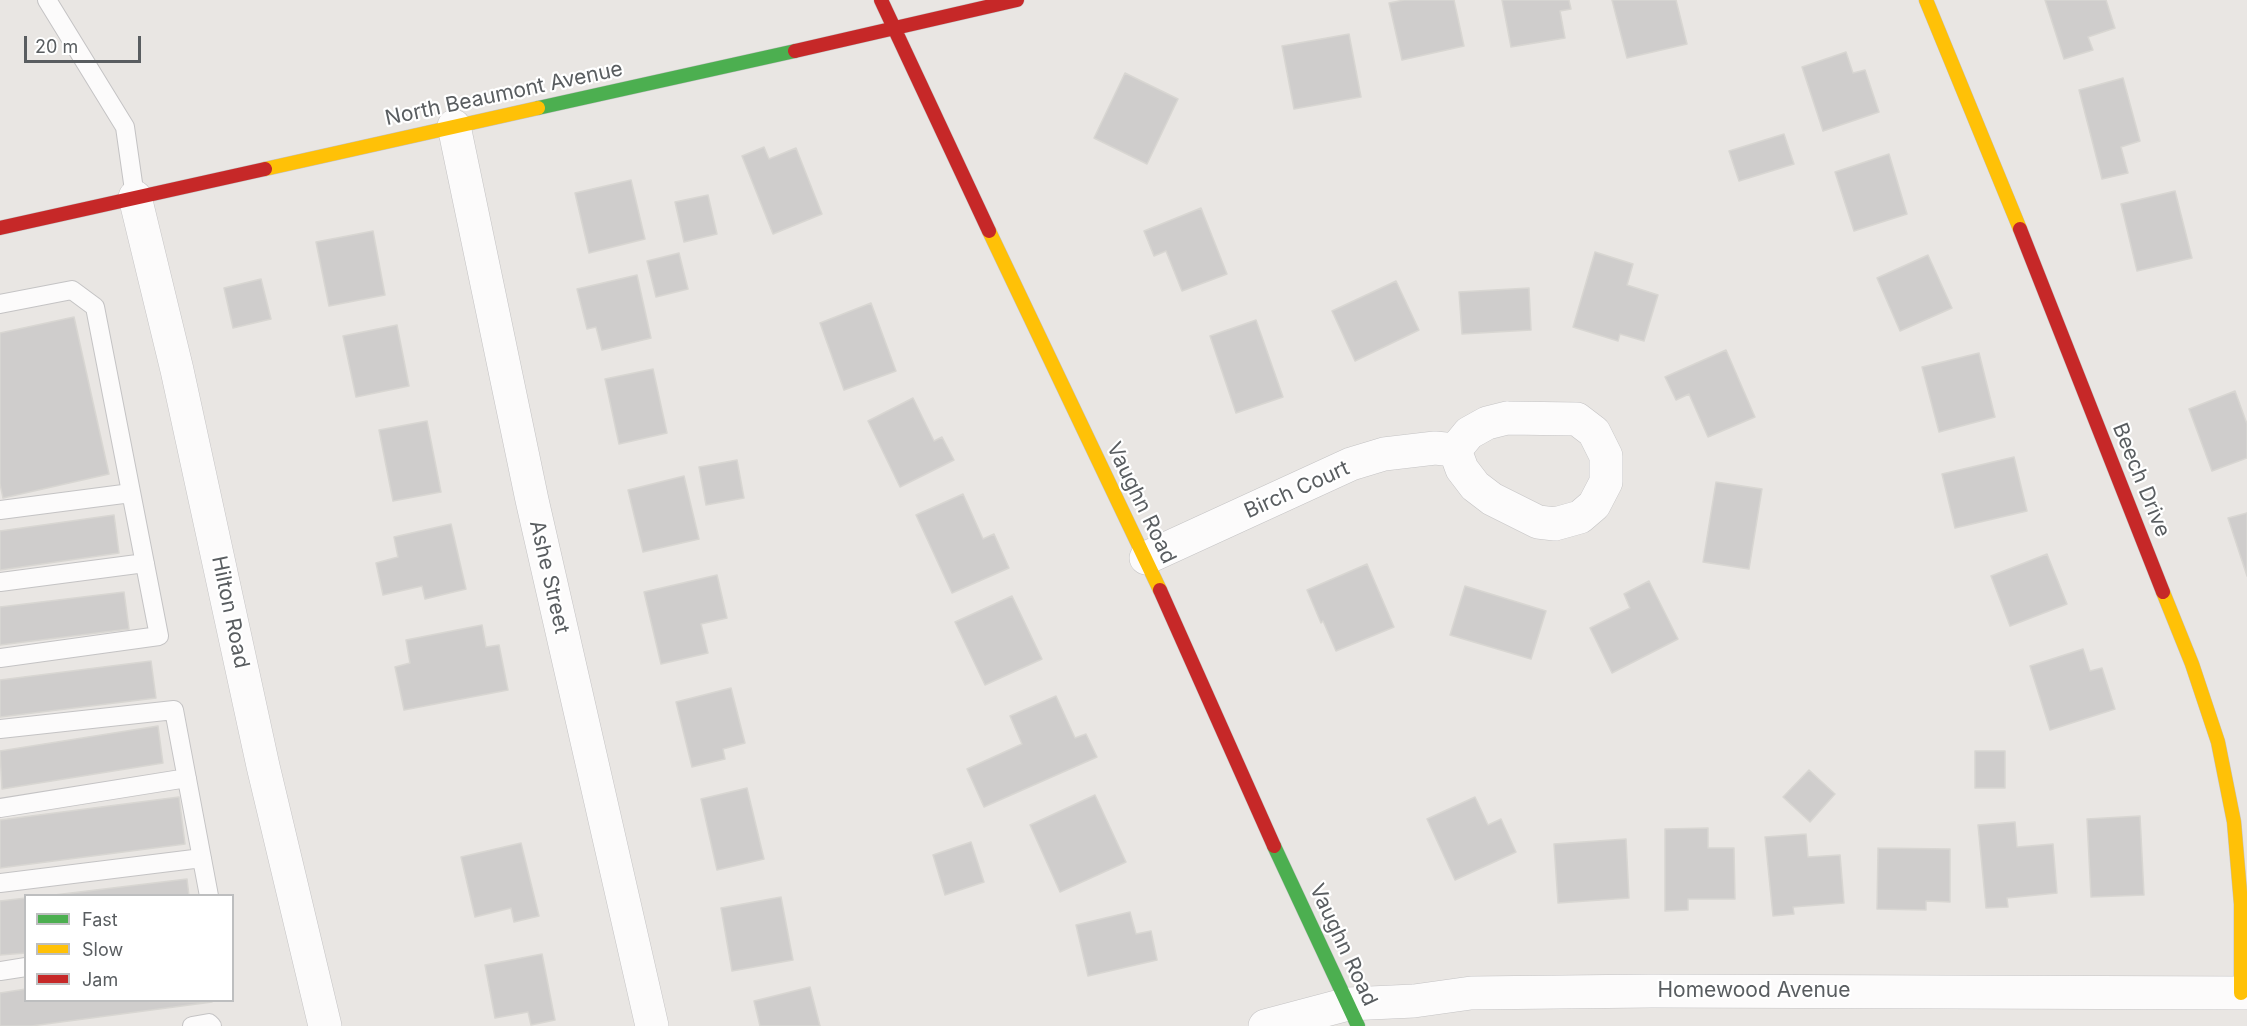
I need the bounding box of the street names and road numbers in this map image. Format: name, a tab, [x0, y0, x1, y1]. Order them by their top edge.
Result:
street label: North Beaumont Avenue	[383, 56, 625, 132]
street label: Beech Drive	[2107, 419, 2175, 541]
street label: Vaughn Road	[1101, 438, 1181, 568]
street label: Birch Court	[1241, 456, 1353, 524]
street label: Ashe Street	[524, 518, 574, 636]
street label: Hilton Road	[206, 553, 254, 671]
street label: Vaughn Road	[1304, 880, 1382, 1010]
street label: Homewood Avenue	[1658, 978, 1850, 1004]

